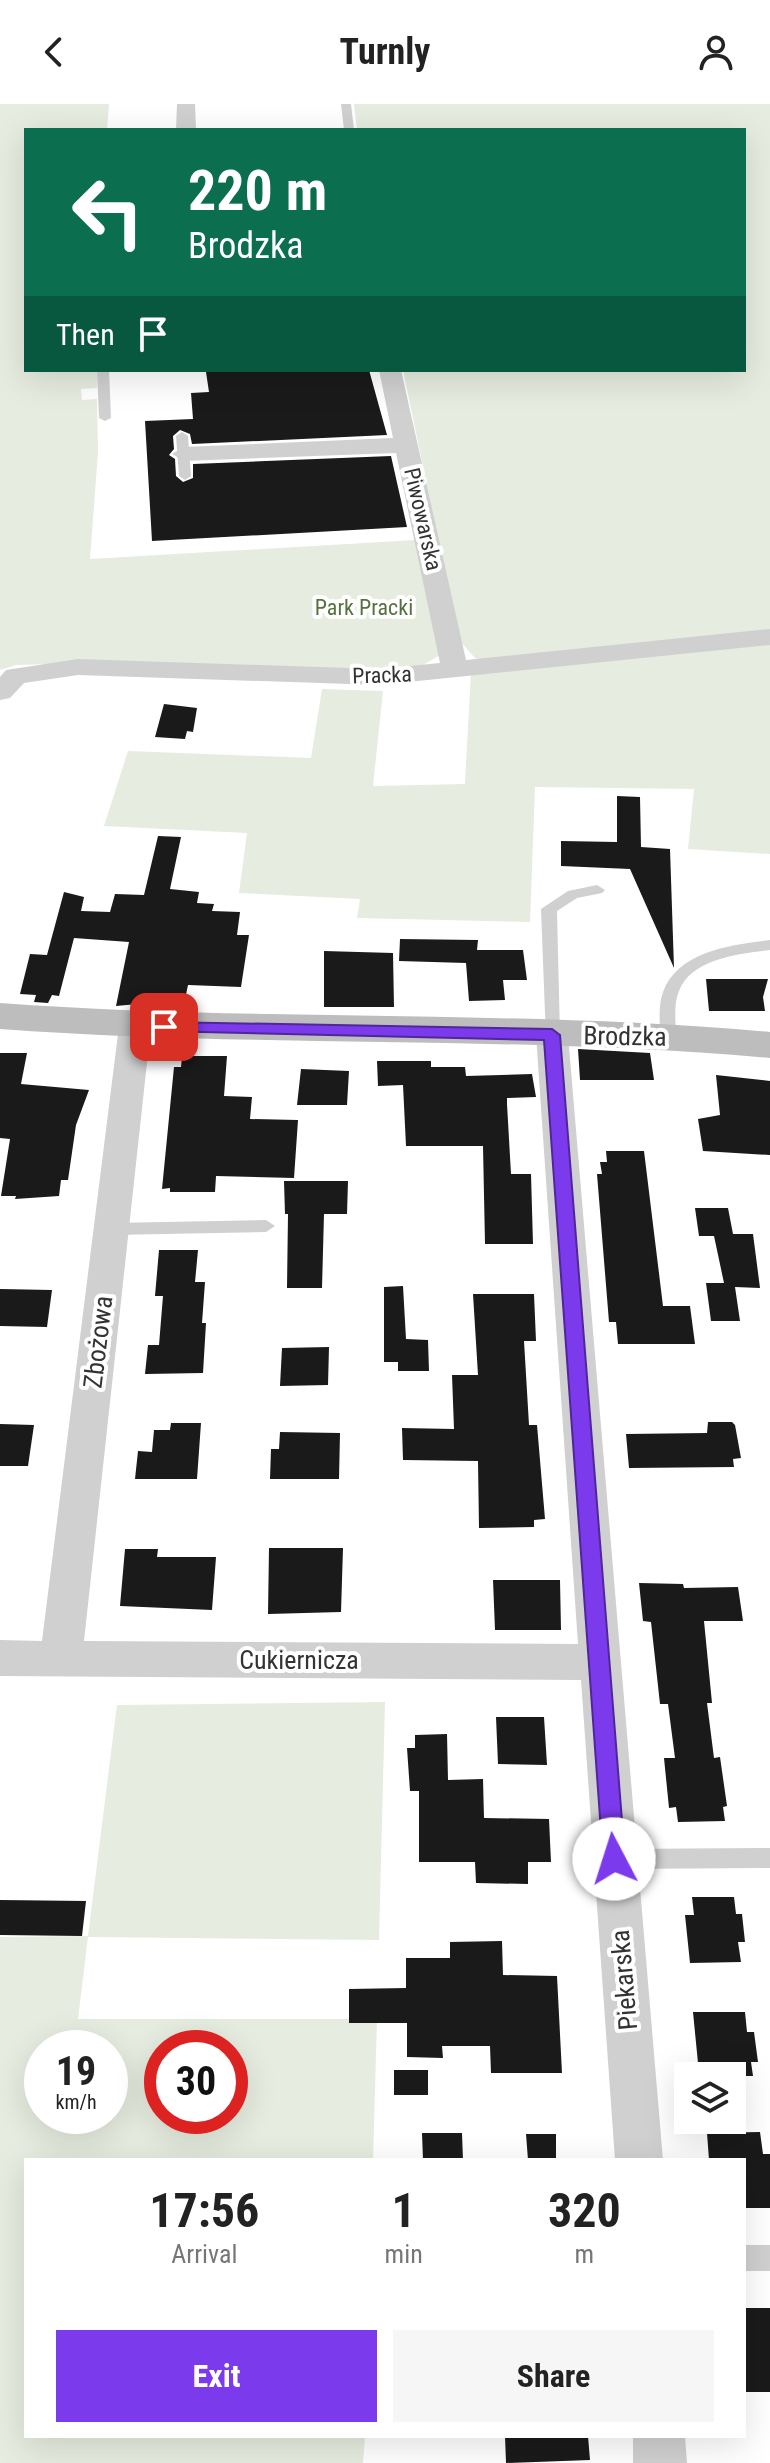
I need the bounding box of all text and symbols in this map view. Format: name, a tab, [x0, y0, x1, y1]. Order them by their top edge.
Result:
icon: back	[32, 30, 76, 74]
icon: person	[694, 30, 738, 74]
text: Turnly	[340, 31, 430, 73]
text: 220 m	[188, 158, 327, 224]
icon: left	[56, 160, 160, 264]
text: Brodzka	[188, 225, 303, 267]
icon: arrive	[131, 312, 175, 356]
text: Then	[56, 317, 115, 352]
street label: Piwowarska	[399, 465, 447, 573]
park label: Park Pracki	[315, 595, 413, 620]
street label: Pracka	[352, 661, 412, 689]
pin	[130, 993, 198, 1061]
icon: arrive	[142, 1005, 186, 1049]
street label: Brodzka	[583, 1020, 667, 1052]
street label: Zbożowa	[77, 1294, 119, 1390]
street label: Cukiernicza	[239, 1645, 359, 1675]
position arrow	[572, 1817, 656, 1901]
street label: Piekarska	[605, 1929, 643, 2031]
speed limit sign: 30	[144, 2030, 248, 2134]
text: 19	[56, 2048, 96, 2095]
map controls	[674, 2062, 746, 2134]
button: layers	[674, 2062, 746, 2134]
text: km/h	[55, 2090, 97, 2114]
text: 17:56	[149, 2182, 259, 2239]
text: 1	[392, 2182, 416, 2239]
text: 320	[548, 2182, 621, 2239]
text: Arrival	[171, 2239, 237, 2269]
text: min	[385, 2239, 423, 2269]
text: m	[575, 2239, 594, 2269]
button: Exit	[56, 2330, 377, 2422]
button: Share	[393, 2330, 714, 2422]

